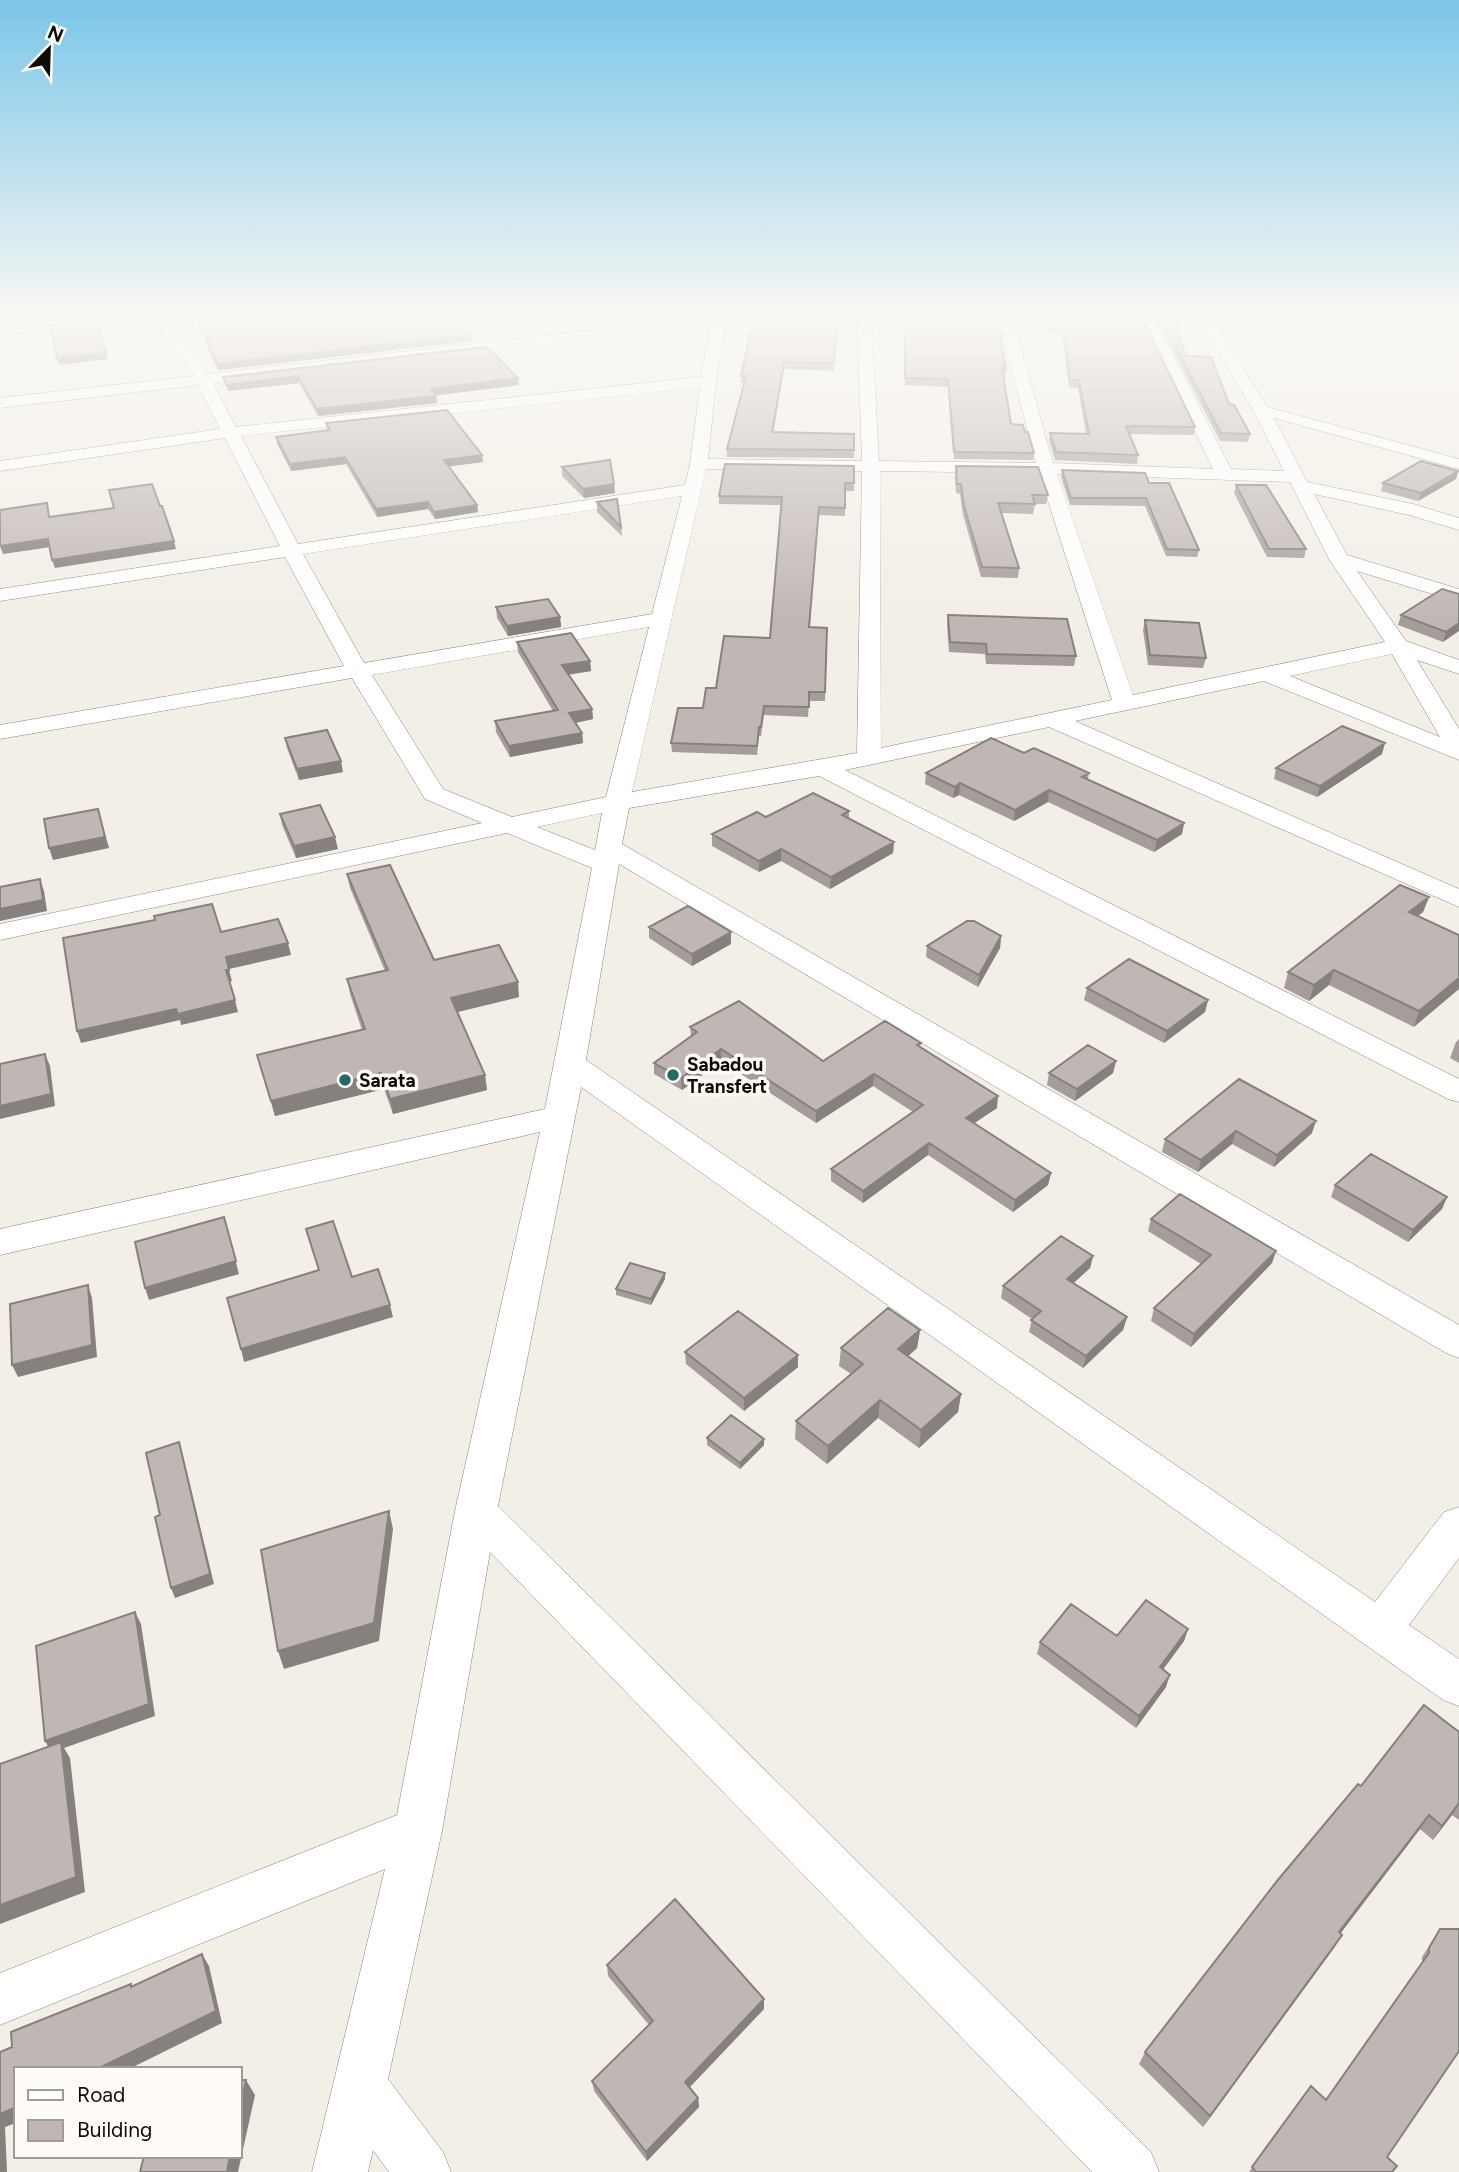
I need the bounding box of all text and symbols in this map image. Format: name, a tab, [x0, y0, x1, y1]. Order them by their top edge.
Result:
north arrow	[14, 14, 84, 84]
text: N	[44, 20, 67, 47]
place label: Sabadou Transfert	[687, 1053, 767, 1098]
marker: Sabadou Transfert	[665, 1067, 681, 1083]
place label: Sarata	[359, 1069, 416, 1092]
marker: Sarata	[337, 1072, 353, 1088]
legend	[14, 2067, 242, 2158]
text: Road	[77, 2082, 125, 2107]
text: Building	[77, 2117, 152, 2142]

